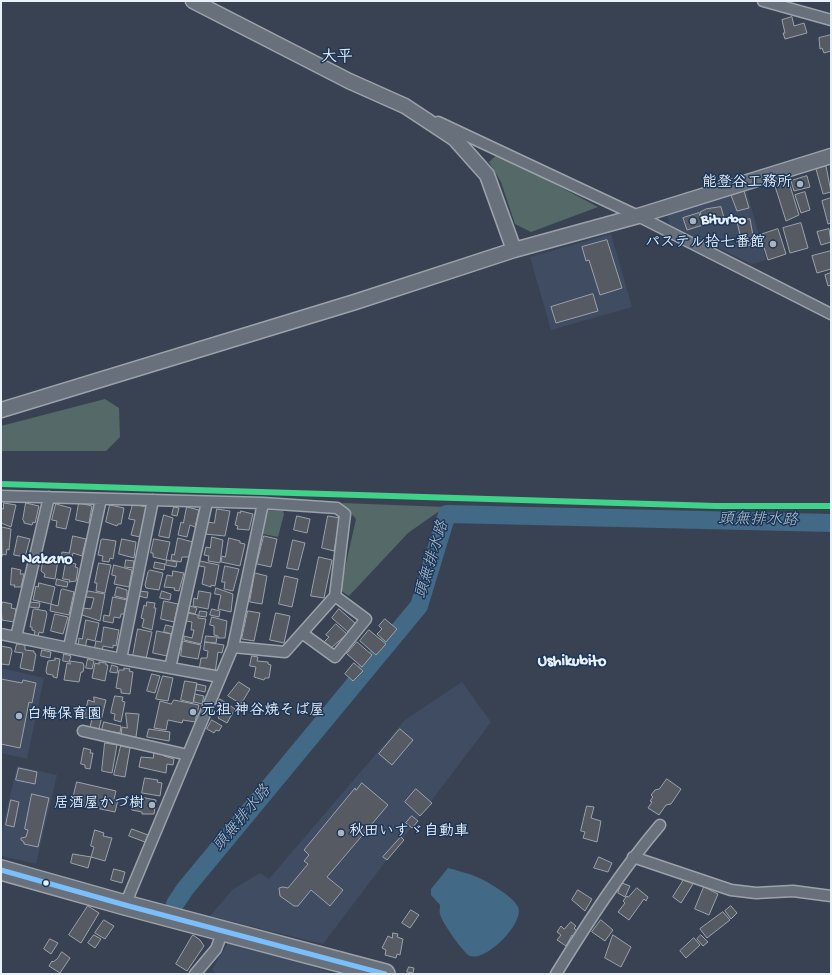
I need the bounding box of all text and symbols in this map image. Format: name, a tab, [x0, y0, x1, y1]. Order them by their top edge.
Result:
district label: 大平	[321, 49, 353, 69]
place label: 能登谷工務所	[702, 175, 792, 193]
marker: 能登谷工務所	[795, 179, 805, 189]
place label: Biturbo	[701, 212, 746, 230]
marker: Biturbo	[688, 216, 698, 226]
place label: パステル拾七番館	[645, 235, 765, 253]
marker: パステル拾七番館	[768, 239, 778, 249]
water label: 頭無排水路	[718, 511, 798, 531]
water label: 頭無排水路	[412, 519, 454, 601]
district label: Nakano	[21, 551, 73, 571]
district label: Ushikubito	[538, 653, 606, 673]
place label: 元祖 神谷焼そば屋	[201, 703, 325, 721]
place label: 白梅保育園	[27, 707, 102, 725]
marker: 元祖 神谷焼そば屋	[188, 707, 198, 717]
marker: 白梅保育園	[14, 711, 24, 721]
water label: 頭無排水路	[210, 782, 276, 856]
place label: 居酒屋かづ樹	[54, 796, 144, 814]
marker: 居酒屋かづ樹	[147, 800, 157, 810]
place label: 秋田いすゞ自動車	[349, 824, 469, 842]
marker: 秋田いすゞ自動車	[336, 828, 346, 838]
unlabelled marker	[41, 878, 51, 888]

